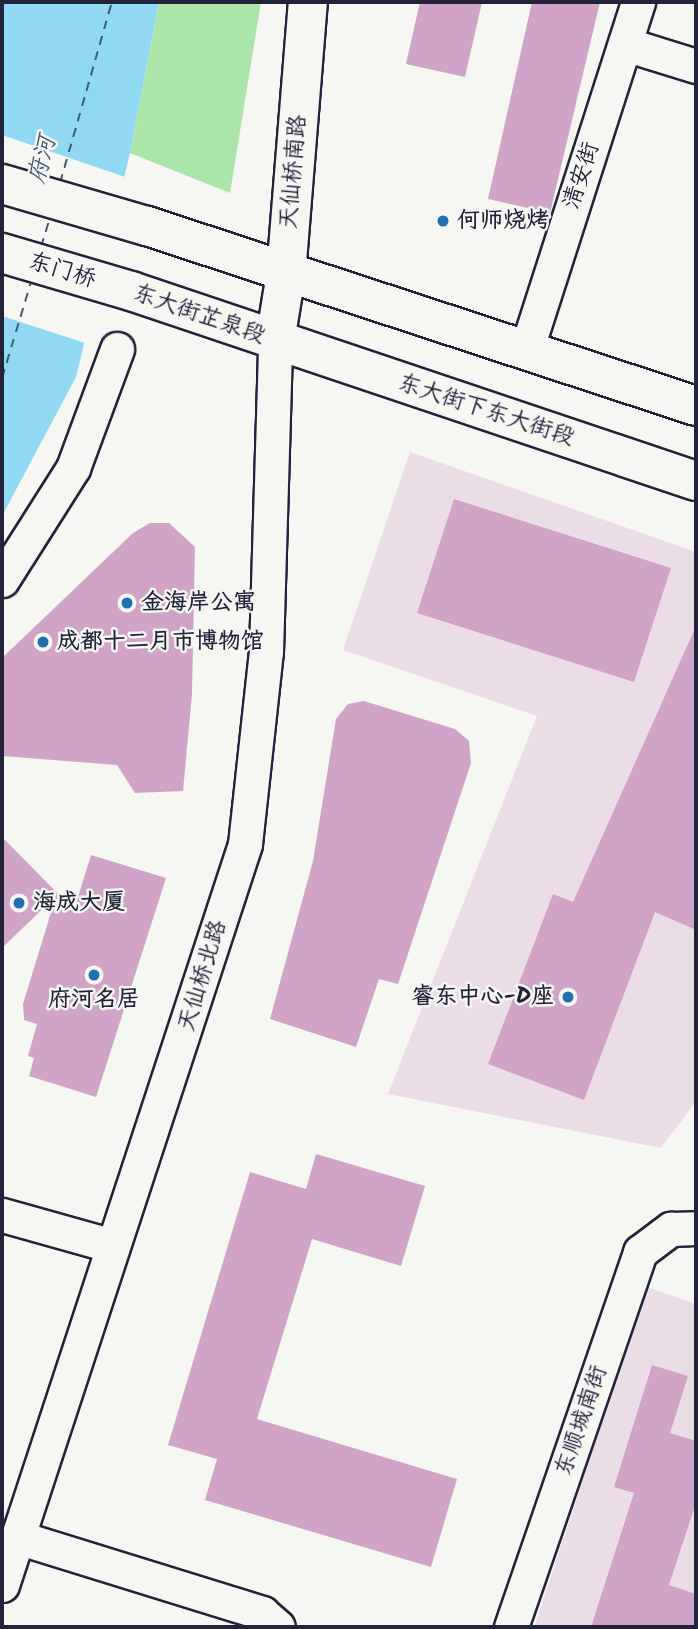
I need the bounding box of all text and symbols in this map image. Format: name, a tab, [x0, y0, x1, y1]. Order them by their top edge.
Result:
street label: 天仙桥南路	[275, 114, 313, 230]
water label: 府河	[23, 133, 63, 187]
street label: 清安街	[558, 139, 606, 213]
place label: 何师烧烤	[457, 207, 549, 235]
marker: 何师烧烤	[435, 213, 451, 229]
street label: 东门桥	[25, 248, 99, 294]
street label: 东大街芷泉段	[129, 279, 269, 351]
street label: 东大街下东大街段	[394, 369, 578, 453]
place label: 金海岸公寓	[141, 589, 256, 617]
marker: 金海岸公寓	[119, 595, 135, 611]
place label: 成都十二月市博物馆	[57, 628, 264, 656]
marker: 成都十二月市博物馆	[35, 634, 51, 650]
place label: 海成大厦	[33, 889, 125, 917]
marker: 海成大厦	[11, 895, 27, 911]
street label: 天仙桥北路	[173, 917, 233, 1035]
marker: 府河名居	[86, 967, 102, 983]
place label: 睿东中心-D座	[411, 983, 554, 1011]
place label: 府河名居	[48, 986, 140, 1014]
marker: 睿东中心-D座	[560, 989, 576, 1005]
street label: 东顺城南街	[550, 1362, 614, 1480]

